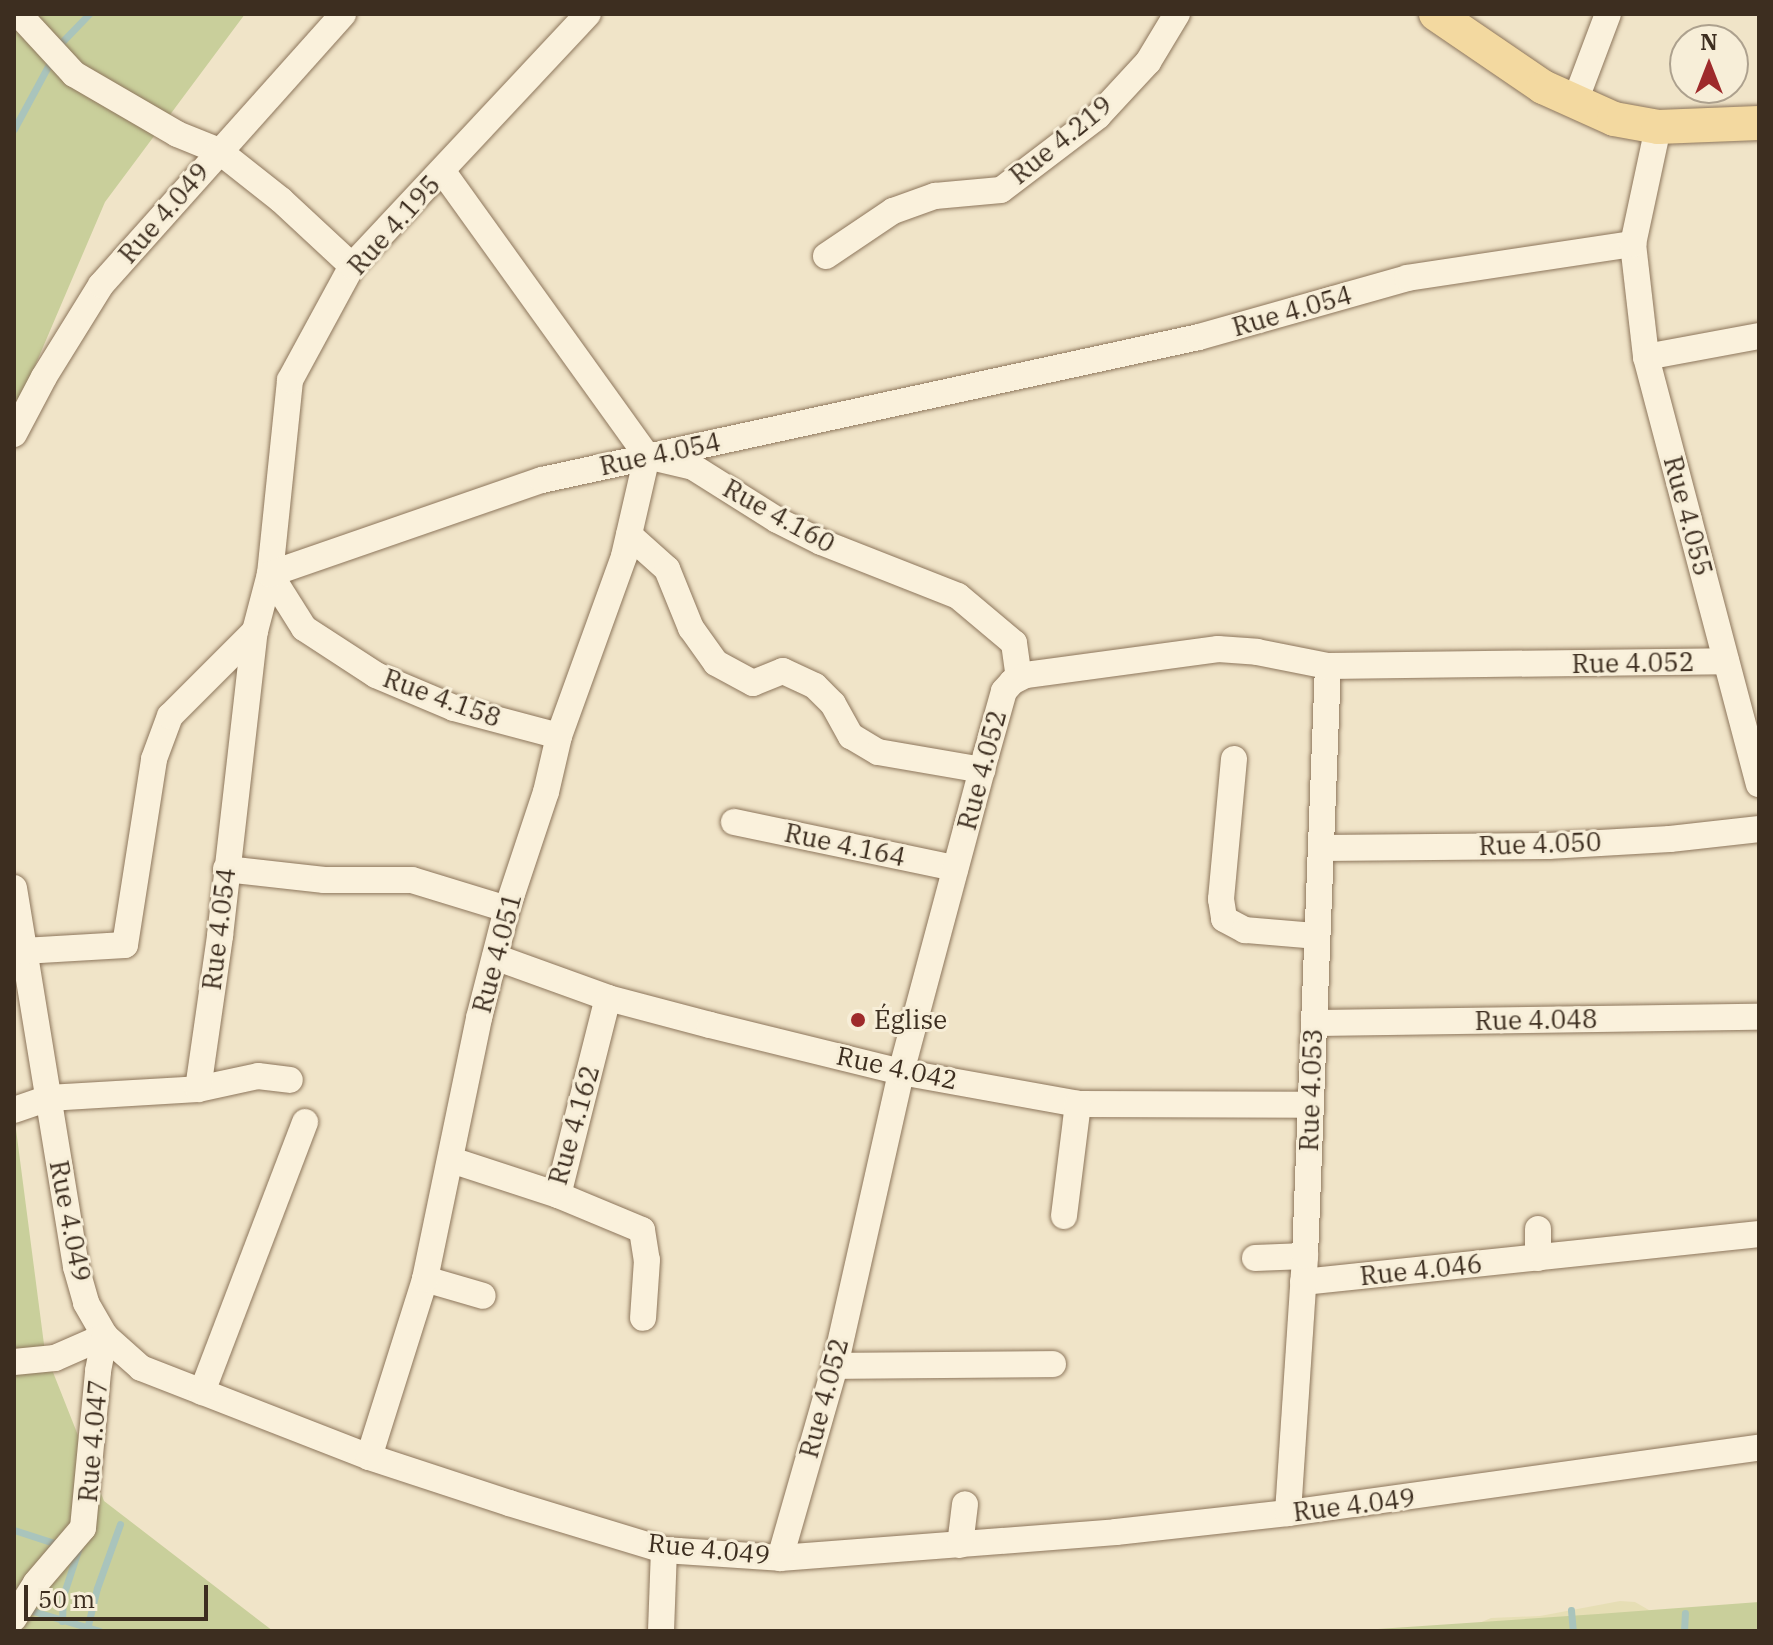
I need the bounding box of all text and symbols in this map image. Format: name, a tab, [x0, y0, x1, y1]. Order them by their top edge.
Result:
north arrow	[1669, 24, 1749, 104]
text: N	[1700, 27, 1718, 56]
street label: Rue 4.219	[1003, 89, 1119, 191]
street label: Rue 4.049	[112, 156, 216, 270]
street label: Rue 4.195	[341, 169, 447, 281]
street label: Rue 4.054	[1229, 279, 1355, 343]
street label: Rue 4.054	[597, 426, 723, 482]
street label: Rue 4.055	[1657, 453, 1719, 579]
street label: Rue 4.160	[718, 473, 840, 559]
street label: Rue 4.052	[1571, 646, 1695, 680]
street label: Rue 4.158	[379, 662, 505, 734]
street label: Rue 4.052	[951, 707, 1013, 833]
street label: Rue 4.164	[782, 817, 908, 873]
street label: Rue 4.050	[1478, 826, 1602, 862]
street label: Rue 4.054	[196, 866, 242, 992]
street label: Rue 4.051	[466, 890, 528, 1016]
street label: Rue 4.048	[1474, 1003, 1598, 1037]
place label: Église	[874, 1004, 947, 1036]
marker: Église	[849, 1011, 867, 1029]
street label: Rue 4.053	[1293, 1028, 1329, 1152]
street label: Rue 4.042	[834, 1040, 960, 1096]
street label: Rue 4.162	[542, 1062, 606, 1188]
street label: Rue 4.049	[43, 1158, 97, 1284]
street label: Rue 4.046	[1358, 1248, 1484, 1292]
street label: Rue 4.052	[793, 1335, 855, 1461]
street label: Rue 4.047	[72, 1378, 114, 1504]
street label: Rue 4.049	[1291, 1482, 1417, 1528]
street label: Rue 4.049	[646, 1527, 772, 1571]
scale bar	[28, 1569, 212, 1619]
text: 50 m	[38, 1583, 95, 1615]

